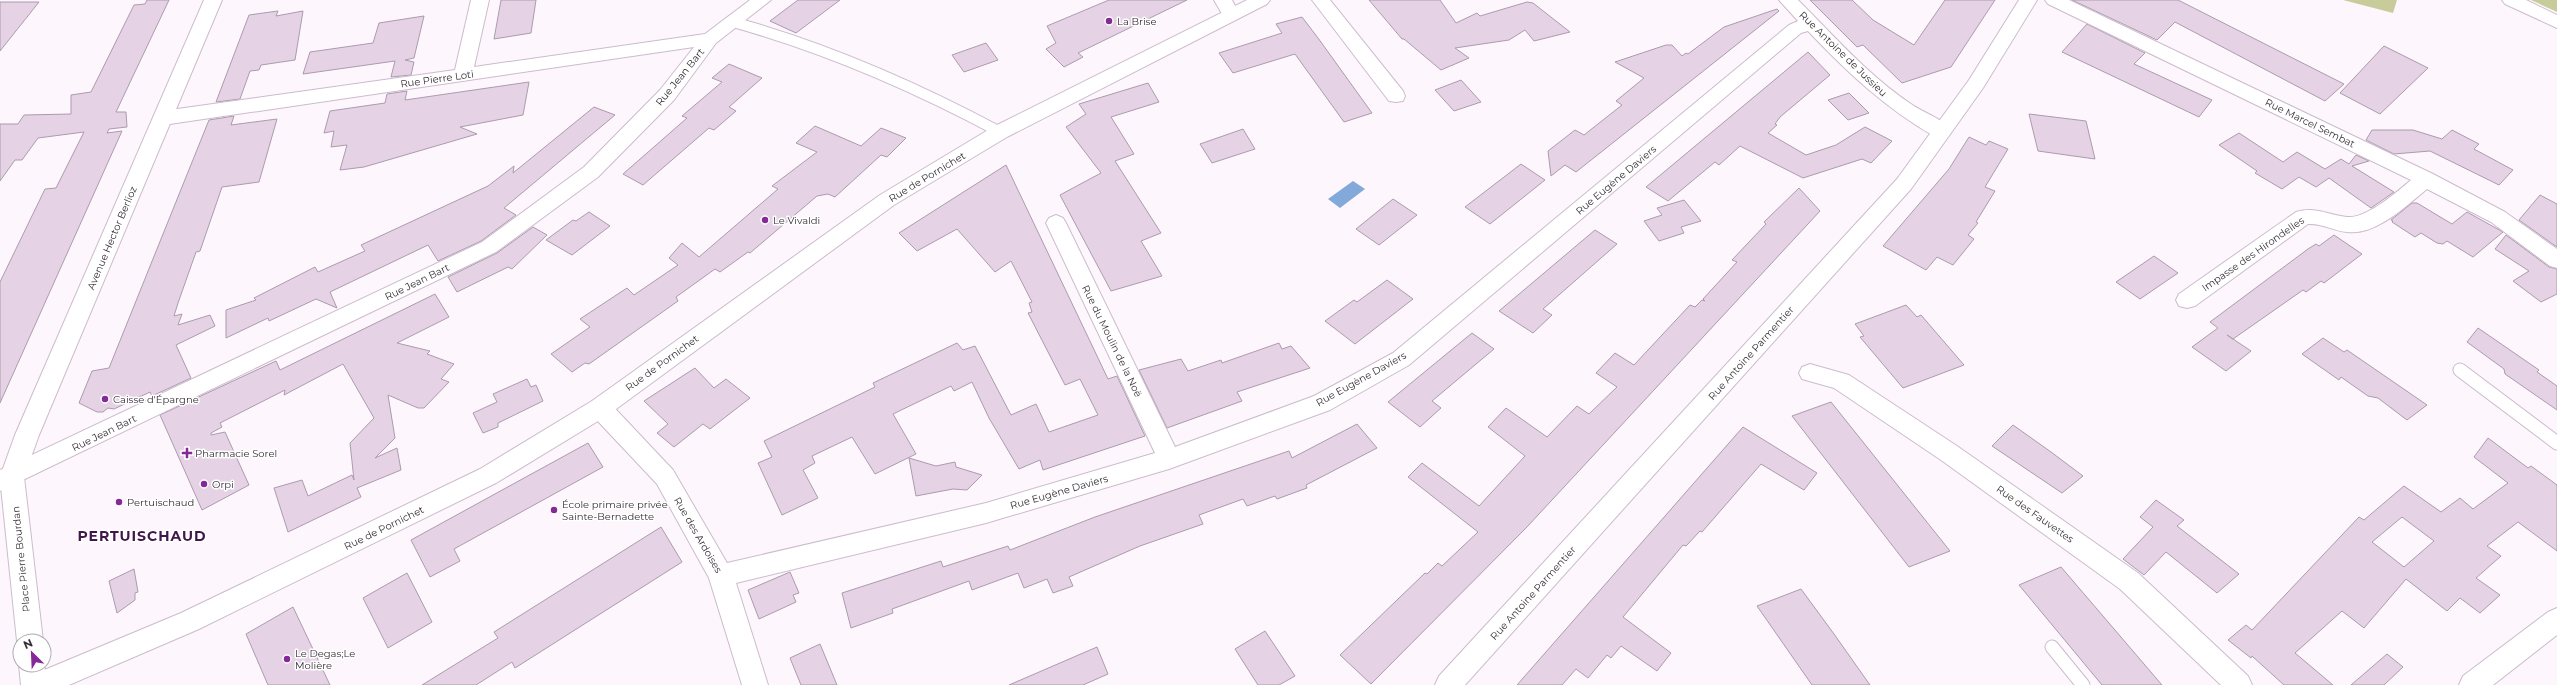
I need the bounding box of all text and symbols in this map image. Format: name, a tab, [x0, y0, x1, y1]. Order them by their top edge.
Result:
street label: Rue Antoine de Jussieu	[1796, 9, 1890, 99]
place label: La Brise	[1117, 15, 1157, 28]
marker: La Brise	[1104, 16, 1114, 26]
street label: Rue Jean Bart	[653, 46, 707, 108]
street label: Rue Pierre Loti	[400, 67, 474, 91]
street label: Rue Marcel Sembat	[2263, 96, 2357, 150]
street label: Rue Eugène Daviers	[1573, 142, 1659, 218]
street label: Rue de Pornichet	[886, 149, 968, 205]
street label: Avenue Hector Berlioz	[84, 184, 140, 292]
place label: Le Vivaldi	[773, 214, 820, 227]
street label: Impasse des Hirondelles	[2199, 214, 2307, 294]
marker: Le Vivaldi	[760, 215, 770, 225]
street label: Rue Jean Bart	[382, 261, 452, 303]
street label: Rue du Moulin de la Noë	[1079, 283, 1145, 399]
street label: Rue Antoine Parmentier	[1705, 303, 1797, 403]
street label: Rue de Pornichet	[623, 332, 701, 394]
street label: Rue Eugène Daviers	[1314, 349, 1409, 409]
place label: Caisse d'Épargne	[113, 393, 199, 406]
marker: Caisse d'Épargne	[100, 394, 110, 404]
street label: Rue Jean Bart	[69, 412, 139, 454]
place label: Pharmacie Sorel	[195, 447, 277, 460]
marker: Pharmacie Sorel	[182, 448, 192, 458]
street label: Rue Eugène Daviers	[1008, 472, 1110, 512]
place label: Orpi	[212, 478, 234, 491]
marker: Orpi	[199, 479, 209, 489]
street label: Rue des Fauvettes	[1994, 482, 2076, 546]
street label: Rue des Ardoises	[671, 495, 725, 575]
place label: Pertuischaud	[127, 496, 194, 509]
marker: Pertuischaud	[114, 497, 124, 507]
place label: École primaire privée Sainte-Bernadette	[562, 498, 668, 523]
street label: Rue de Pornichet	[342, 503, 426, 553]
marker: École primaire privée Sainte-Bernadette	[549, 505, 559, 515]
street label: Place Pierre Bourdan	[9, 506, 33, 612]
district label: PERTUISCHAUD	[77, 527, 207, 545]
street label: Rue Antoine Parmentier	[1487, 543, 1579, 643]
north arrow	[12, 633, 52, 673]
text: N	[21, 636, 35, 652]
place label: Le Degas;Le Molière	[295, 647, 355, 672]
marker: Le Degas;Le Molière	[282, 654, 292, 664]

